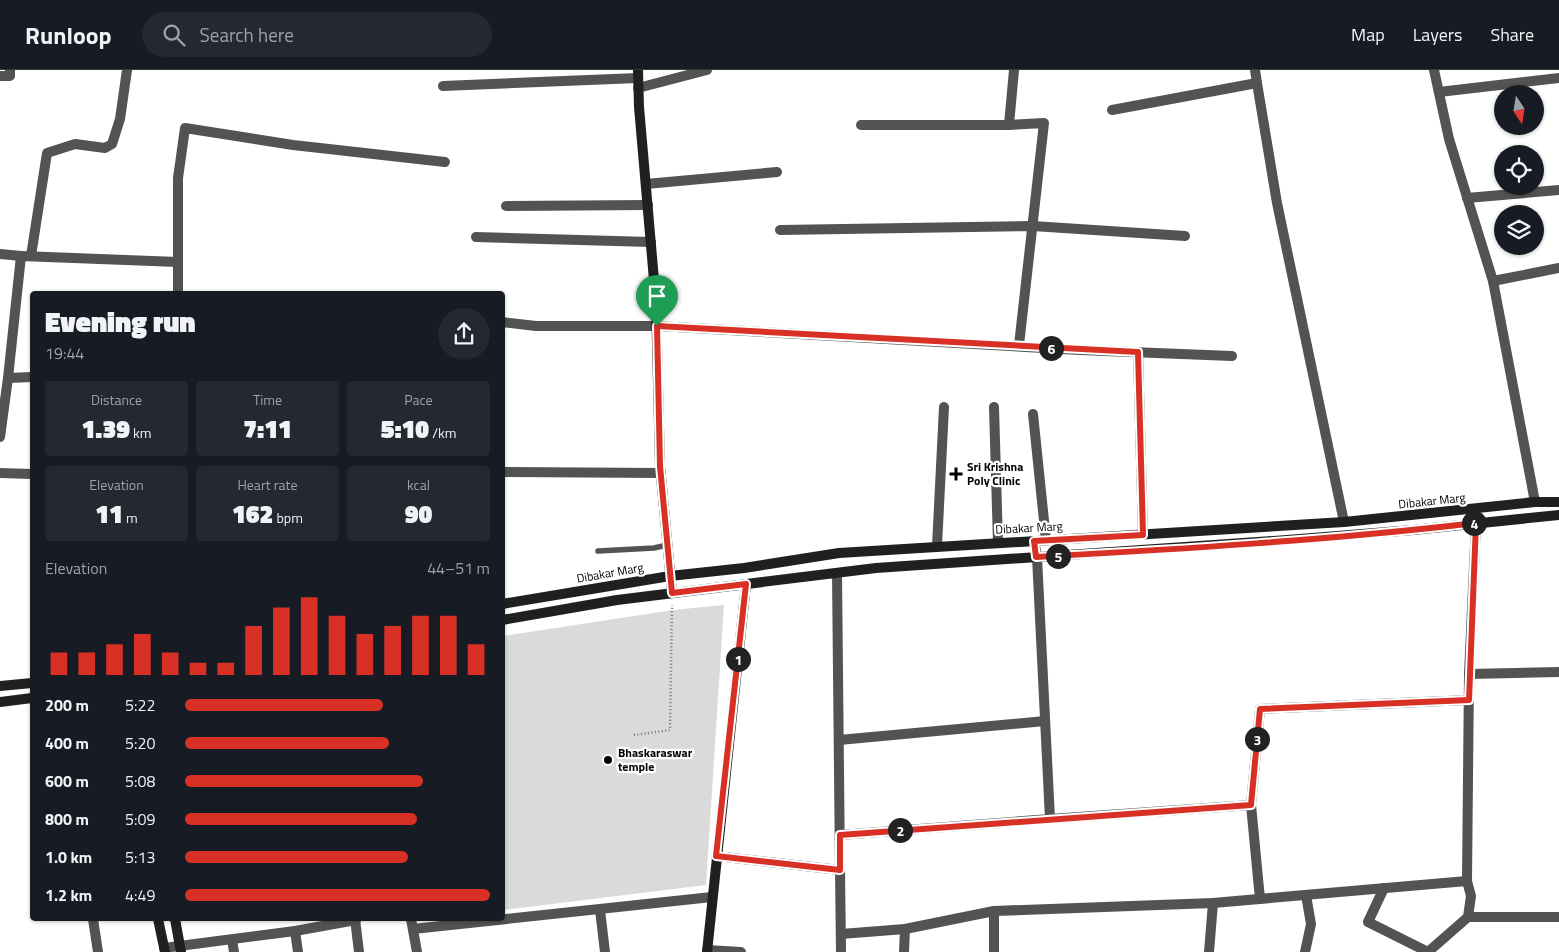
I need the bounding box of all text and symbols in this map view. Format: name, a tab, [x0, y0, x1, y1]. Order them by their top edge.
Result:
search box	[142, 12, 492, 57]
text: Runloop	[25, 17, 112, 53]
text: Search here	[200, 20, 294, 49]
icon: search	[160, 21, 188, 49]
text: Map	[1351, 21, 1385, 48]
text: Layers	[1413, 21, 1462, 48]
text: Share	[1490, 21, 1534, 48]
north arrow	[1494, 85, 1544, 135]
map controls	[1494, 85, 1544, 255]
button: locate	[1494, 145, 1544, 195]
button: layers	[1494, 205, 1544, 255]
pin	[636, 275, 678, 326]
icon: arrive	[643, 282, 671, 310]
text: Evening run	[45, 300, 196, 343]
button: share	[438, 308, 490, 360]
pin: 6	[1038, 336, 1064, 360]
text: 6	[1048, 338, 1055, 359]
text: 19:44	[45, 341, 84, 365]
text: Distance	[91, 389, 142, 410]
text: Time	[253, 389, 282, 410]
text: Pace	[404, 389, 433, 410]
text: 1.39	[82, 410, 130, 448]
text: 7:11	[243, 410, 292, 448]
text: 5:10	[381, 410, 429, 448]
text: km	[130, 422, 151, 443]
text: /km	[429, 422, 456, 443]
place label: Sri Krishna Poly Clinic	[967, 457, 1023, 490]
marker: Sri Krishna Poly Clinic	[949, 467, 963, 481]
text: Elevation	[89, 474, 144, 495]
text: Heart rate	[237, 474, 298, 495]
text: kcal	[407, 474, 430, 495]
street label: Dibakar Marg	[1397, 488, 1467, 513]
text: 11	[95, 495, 123, 533]
text: 162	[232, 495, 273, 533]
text: 90	[405, 495, 432, 533]
text: m	[123, 507, 138, 528]
text: bpm	[273, 507, 303, 528]
pin: 4	[1462, 510, 1486, 536]
text: 4	[1471, 513, 1478, 534]
street label: Dibakar Marg	[995, 516, 1063, 539]
pin: 5	[1046, 544, 1070, 568]
text: 5	[1055, 546, 1062, 567]
text: Elevation	[45, 556, 107, 580]
text: 44–51 m	[427, 556, 490, 580]
street label: Dibakar Marg	[575, 557, 645, 588]
pin: 1	[726, 646, 750, 672]
text: 1	[735, 649, 742, 670]
text: 200 m	[45, 693, 89, 717]
text: 5:22	[125, 693, 155, 717]
pin: 3	[1244, 726, 1270, 752]
text: 3	[1254, 729, 1261, 750]
text: 400 m	[45, 731, 89, 755]
text: 5:20	[125, 731, 155, 755]
place label: Bhaskaraswar temple	[618, 743, 693, 776]
marker: Bhaskaraswar temple	[602, 754, 614, 766]
text: 600 m	[45, 769, 89, 793]
text: 5:08	[125, 769, 155, 793]
text: 800 m	[45, 807, 89, 831]
text: 5:09	[125, 807, 155, 831]
pin: 2	[888, 818, 912, 842]
text: 2	[897, 820, 904, 841]
text: 1.0 km	[45, 845, 92, 869]
text: 5:13	[125, 845, 155, 869]
text: 1.2 km	[45, 883, 92, 907]
text: 4:49	[125, 883, 155, 907]

